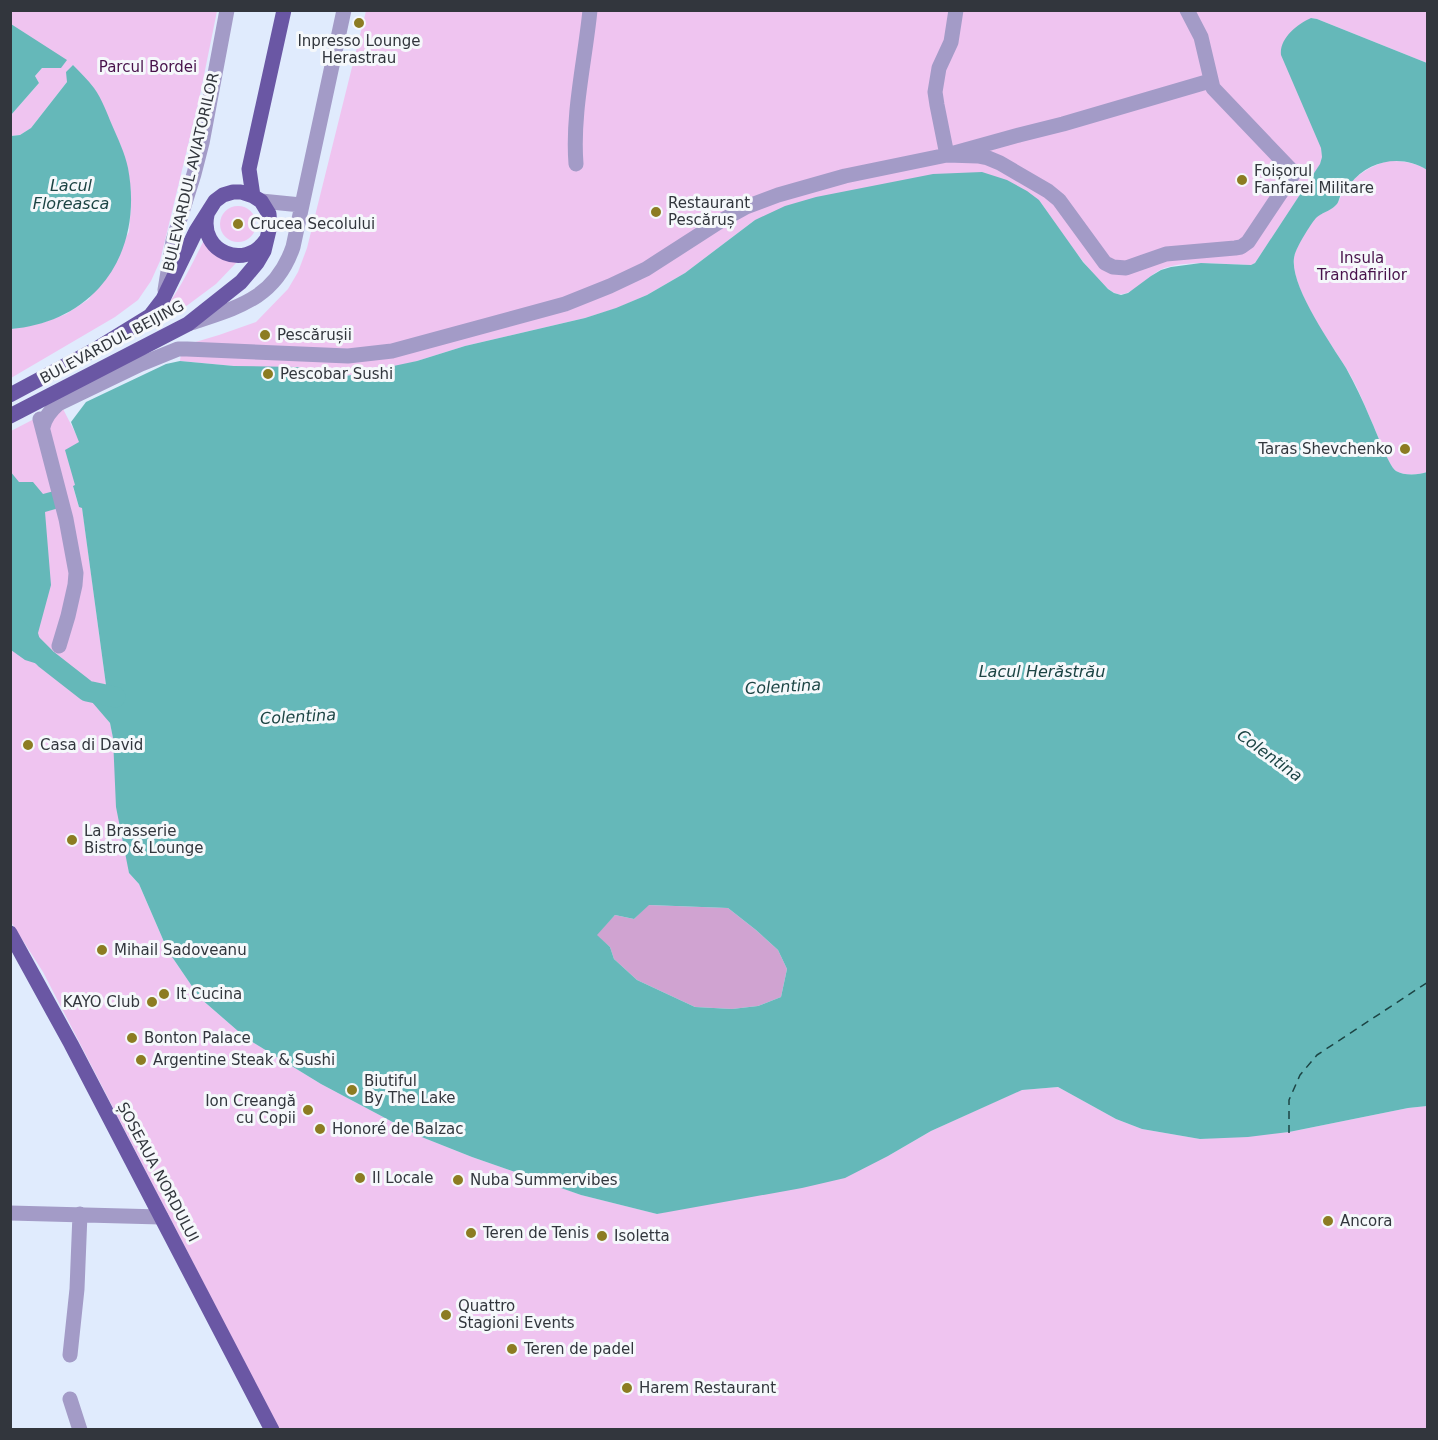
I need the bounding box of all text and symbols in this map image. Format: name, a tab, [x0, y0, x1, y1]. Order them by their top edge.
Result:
marker: Inpresso Lounge Herastrau	[352, 16, 366, 30]
place label: Inpresso Lounge Herastrau	[297, 32, 421, 67]
park label: Parcul Bordei	[99, 58, 197, 76]
street label: BULEVARDUL AVIATORILOR	[159, 71, 223, 273]
place label: Foișorul Fanfarei Militare	[1254, 162, 1374, 197]
marker: Foișorul Fanfarei Militare	[1235, 173, 1249, 187]
water label: Lacul Floreasca	[33, 176, 109, 213]
place label: Restaurant Pescăruș	[668, 194, 750, 229]
marker: Restaurant Pescăruș	[649, 205, 663, 219]
place label: Crucea Secolului	[250, 215, 375, 233]
marker: Crucea Secolului	[231, 217, 245, 231]
park label: Insula Trandafirilor	[1316, 249, 1408, 284]
street label: BULEVARDUL BEIJING	[37, 296, 187, 388]
place label: Pescărușii	[277, 326, 352, 344]
marker: Pescărușii	[258, 328, 272, 342]
place label: Pescobar Sushi	[280, 365, 393, 383]
marker: Pescobar Sushi	[261, 367, 275, 381]
place label: Taras Shevchenko	[1257, 440, 1393, 458]
marker: Taras Shevchenko	[1398, 442, 1412, 456]
water label: Lacul Herăstrău	[979, 662, 1105, 681]
water label: Colentina	[745, 675, 822, 698]
water label: Colentina	[260, 705, 337, 728]
water label: Colentina	[1233, 725, 1306, 785]
place label: Casa di David	[40, 736, 143, 754]
marker: Casa di David	[21, 738, 35, 752]
place label: La Brasserie Bistro & Lounge	[84, 822, 203, 857]
marker: La Brasserie Bistro & Lounge	[65, 833, 79, 847]
place label: Mihail Sadoveanu	[114, 941, 247, 959]
marker: Mihail Sadoveanu	[95, 943, 109, 957]
place label: It Cucina	[176, 985, 242, 1003]
marker: It Cucina	[157, 987, 171, 1001]
place label: KAYO Club	[63, 993, 140, 1011]
marker: KAYO Club	[145, 995, 159, 1009]
place label: Bonton Palace	[144, 1029, 251, 1047]
marker: Bonton Palace	[125, 1031, 139, 1045]
place label: Argentine Steak & Sushi	[153, 1051, 335, 1069]
marker: Argentine Steak & Sushi	[134, 1053, 148, 1067]
place label: Biutiful By The Lake	[364, 1072, 456, 1107]
marker: Biutiful By The Lake	[345, 1083, 359, 1097]
place label: Ion Creangă cu Copii	[205, 1092, 296, 1127]
street label: ȘOSEAUA NORDULUI	[114, 1099, 202, 1245]
marker: Ion Creangă cu Copii	[301, 1103, 315, 1117]
place label: Honoré de Balzac	[332, 1120, 463, 1138]
marker: Honoré de Balzac	[313, 1122, 327, 1136]
place label: Il Locale	[372, 1169, 433, 1187]
marker: Il Locale	[353, 1171, 367, 1185]
place label: Nuba Summervibes	[470, 1171, 618, 1189]
marker: Nuba Summervibes	[451, 1173, 465, 1187]
place label: Ancora	[1340, 1212, 1393, 1230]
marker: Ancora	[1321, 1214, 1335, 1228]
place label: Teren de Tenis	[482, 1224, 589, 1242]
marker: Teren de Tenis	[464, 1226, 478, 1240]
place label: Isoletta	[614, 1227, 670, 1245]
marker: Isoletta	[595, 1229, 609, 1243]
place label: Quattro Stagioni Events	[458, 1297, 575, 1332]
marker: Quattro Stagioni Events	[439, 1308, 453, 1322]
place label: Teren de padel	[523, 1340, 634, 1358]
marker: Teren de padel	[505, 1342, 519, 1356]
place label: Harem Restaurant	[639, 1379, 776, 1397]
marker: Harem Restaurant	[620, 1381, 634, 1395]

